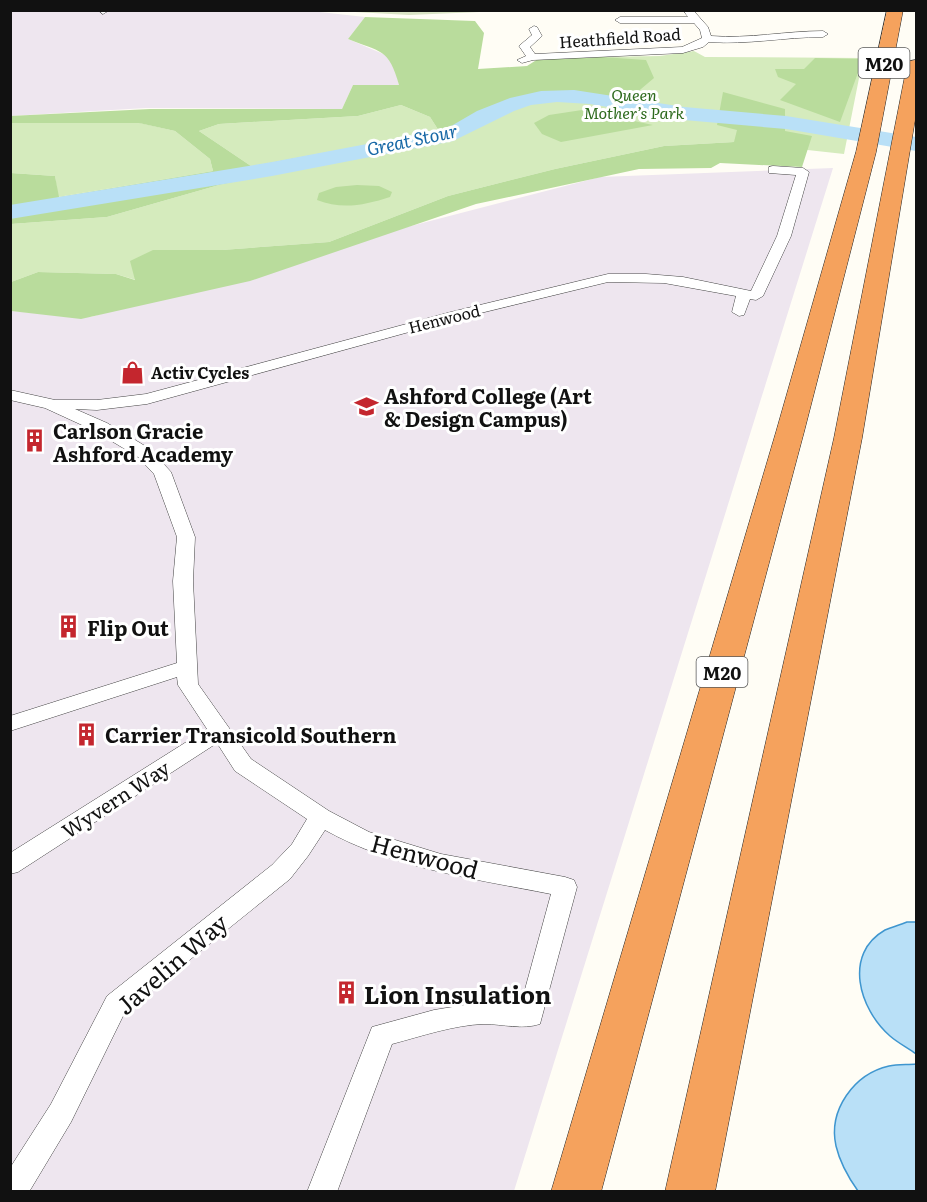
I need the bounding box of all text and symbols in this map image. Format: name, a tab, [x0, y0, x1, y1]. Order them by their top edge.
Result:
street label: Heathfield Road	[558, 21, 682, 53]
road number: M20	[858, 48, 910, 78]
park label: Queen Mother’s Park	[584, 82, 684, 124]
water label: Great Stour	[364, 116, 460, 162]
street label: Henwood	[405, 297, 483, 339]
shop icon: Activ Cycles	[120, 359, 146, 385]
place label: Activ Cycles	[151, 360, 249, 384]
place label: Ashford College (Art & Design Campus)	[384, 380, 592, 433]
school or university icon: Ashford College (Art & Design Campus)	[353, 394, 379, 420]
place label: Carlson Gracie Ashford Academy	[53, 415, 234, 468]
building icon: Carlson Gracie Ashford Academy	[22, 428, 48, 454]
place label: Flip Out	[87, 612, 169, 642]
building icon: Flip Out	[56, 614, 82, 640]
road number: M20	[696, 657, 748, 687]
place label: Carrier Transicold Southern	[105, 719, 396, 749]
building icon: Carrier Transicold Southern	[74, 721, 100, 747]
street label: Wyvern Way	[55, 752, 175, 844]
street label: Henwood	[367, 824, 483, 886]
street label: Javelin Way	[107, 904, 235, 1022]
place label: Lion Insulation	[364, 976, 552, 1011]
building icon: Lion Insulation	[333, 980, 359, 1006]

